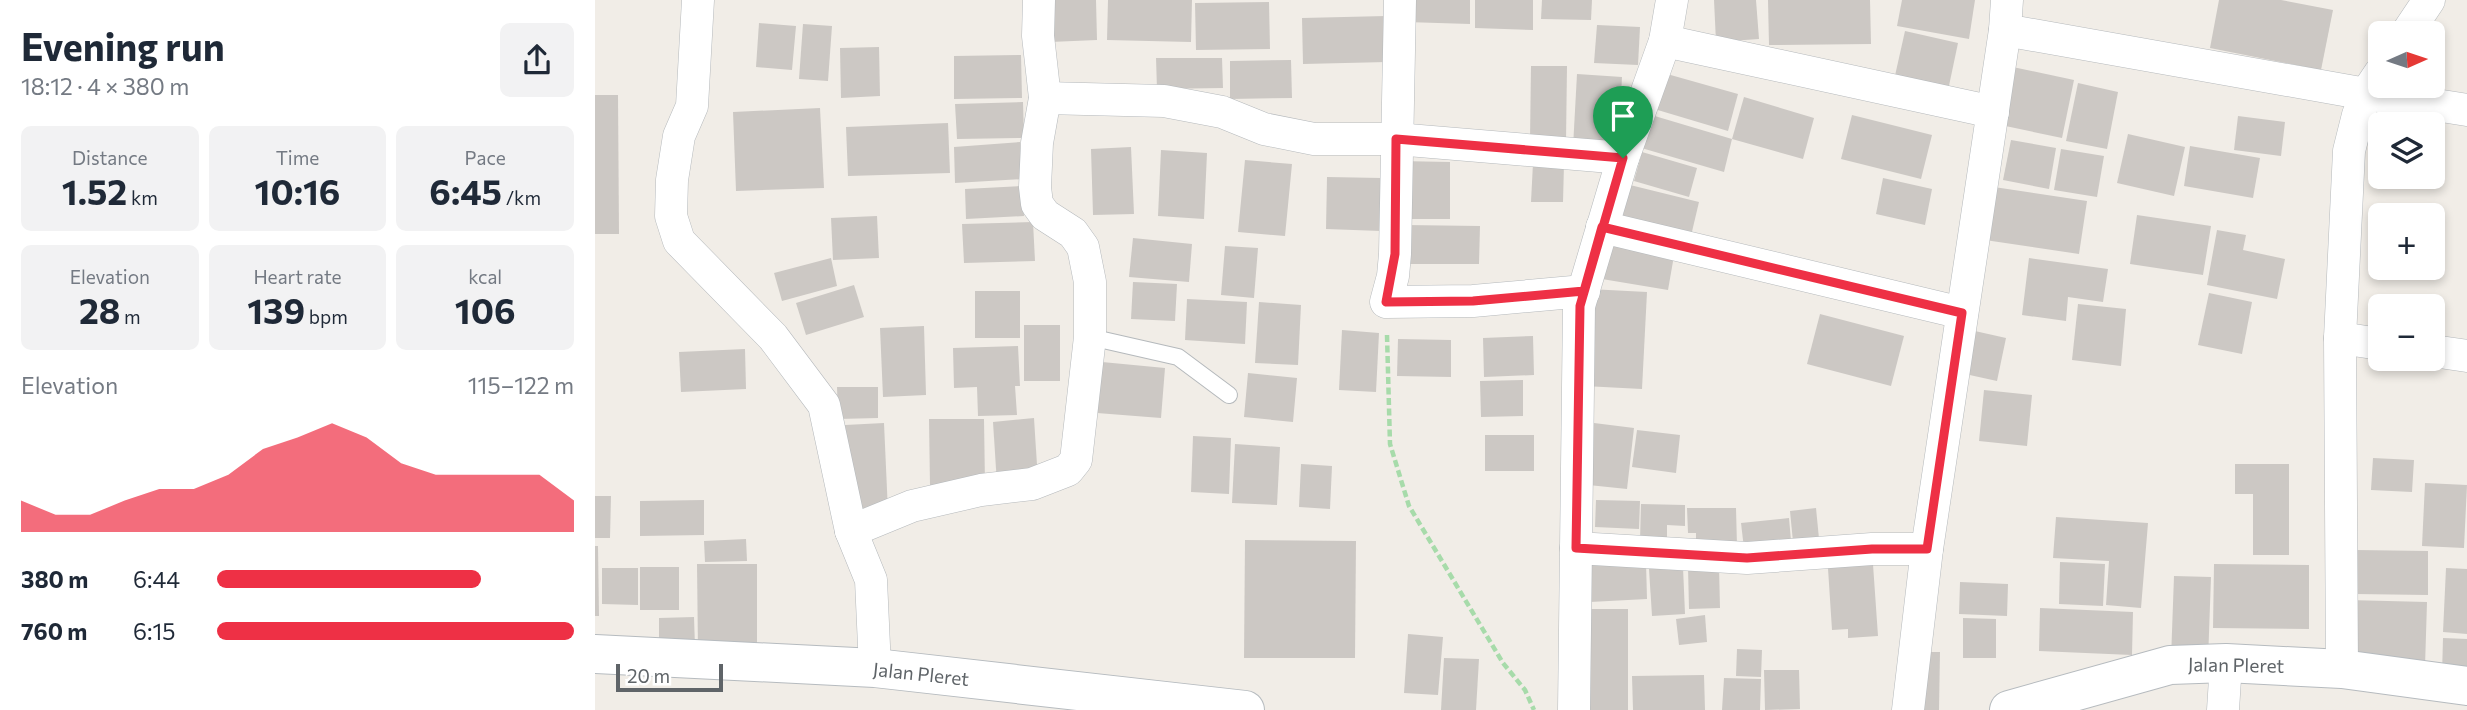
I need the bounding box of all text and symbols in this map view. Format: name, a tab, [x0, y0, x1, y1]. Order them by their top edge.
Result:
north arrow	[2368, 21, 2445, 98]
map controls	[2368, 21, 2445, 371]
text: Evening run	[21, 22, 225, 69]
button: share	[500, 23, 574, 97]
text: 18:12 · 4 × 380 m	[21, 72, 189, 100]
pin	[1593, 86, 1653, 158]
icon: arrive	[1604, 97, 1642, 135]
button: layers	[2368, 112, 2445, 189]
text: Distance	[72, 146, 148, 169]
text: Time	[276, 146, 319, 169]
text: Pace	[465, 146, 506, 169]
text: 1.52	[62, 169, 127, 212]
text: 10:16	[255, 169, 340, 212]
text: 6:45	[429, 169, 502, 212]
text: km	[127, 186, 158, 209]
text: /km	[502, 186, 541, 209]
button: +	[2368, 203, 2445, 280]
text: Elevation	[70, 265, 150, 288]
text: Heart rate	[253, 265, 342, 288]
text: kcal	[468, 265, 502, 288]
text: 28	[79, 288, 120, 331]
text: 139	[247, 288, 305, 331]
text: 106	[455, 288, 516, 331]
button: −	[2368, 294, 2445, 371]
text: m	[120, 305, 141, 328]
text: bpm	[305, 305, 348, 328]
text: Elevation	[21, 371, 118, 399]
text: 115–122 m	[468, 371, 574, 399]
text: 380 m	[21, 565, 88, 593]
text: 6:44	[133, 565, 180, 593]
text: 760 m	[21, 617, 87, 645]
text: 6:15	[133, 617, 175, 645]
street label: Jalan Pleret	[2188, 652, 2285, 677]
street label: Jalan Pleret	[872, 657, 970, 690]
scale bar	[616, 661, 723, 693]
text: 20 m	[627, 664, 670, 687]

